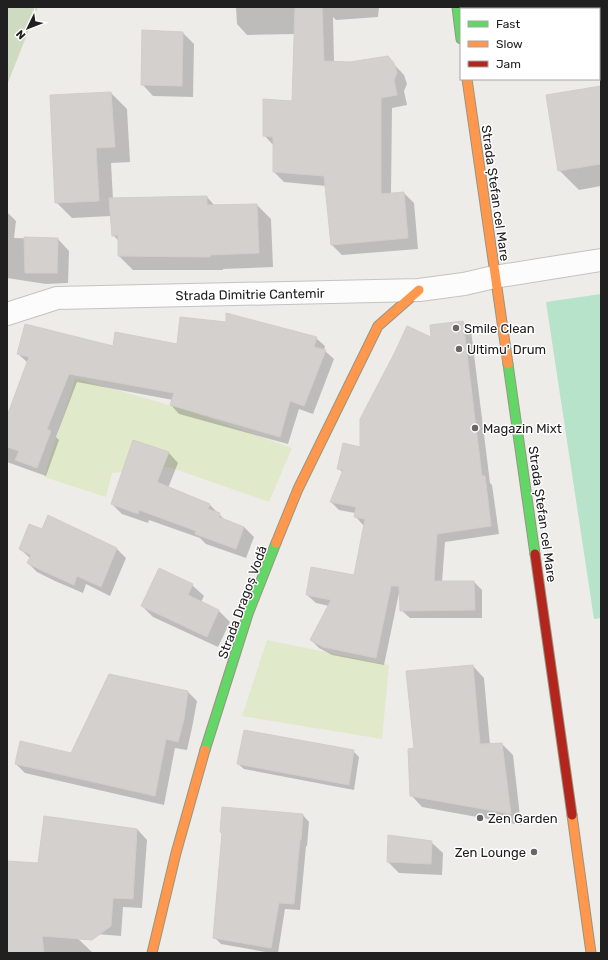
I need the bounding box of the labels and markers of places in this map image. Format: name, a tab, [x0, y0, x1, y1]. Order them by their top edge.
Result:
place label: Smile Clean	[464, 321, 535, 336]
marker: Smile Clean	[451, 323, 461, 333]
place label: Ultimu' Drum	[467, 342, 546, 357]
marker: Ultimu' Drum	[454, 344, 464, 354]
place label: Magazin Mixt	[483, 421, 562, 437]
marker: Magazin Mixt	[470, 423, 480, 433]
place label: Zen Garden	[488, 811, 558, 826]
marker: Zen Garden	[475, 813, 485, 823]
place label: Zen Lounge	[455, 845, 526, 861]
marker: Zen Lounge	[529, 847, 539, 857]

